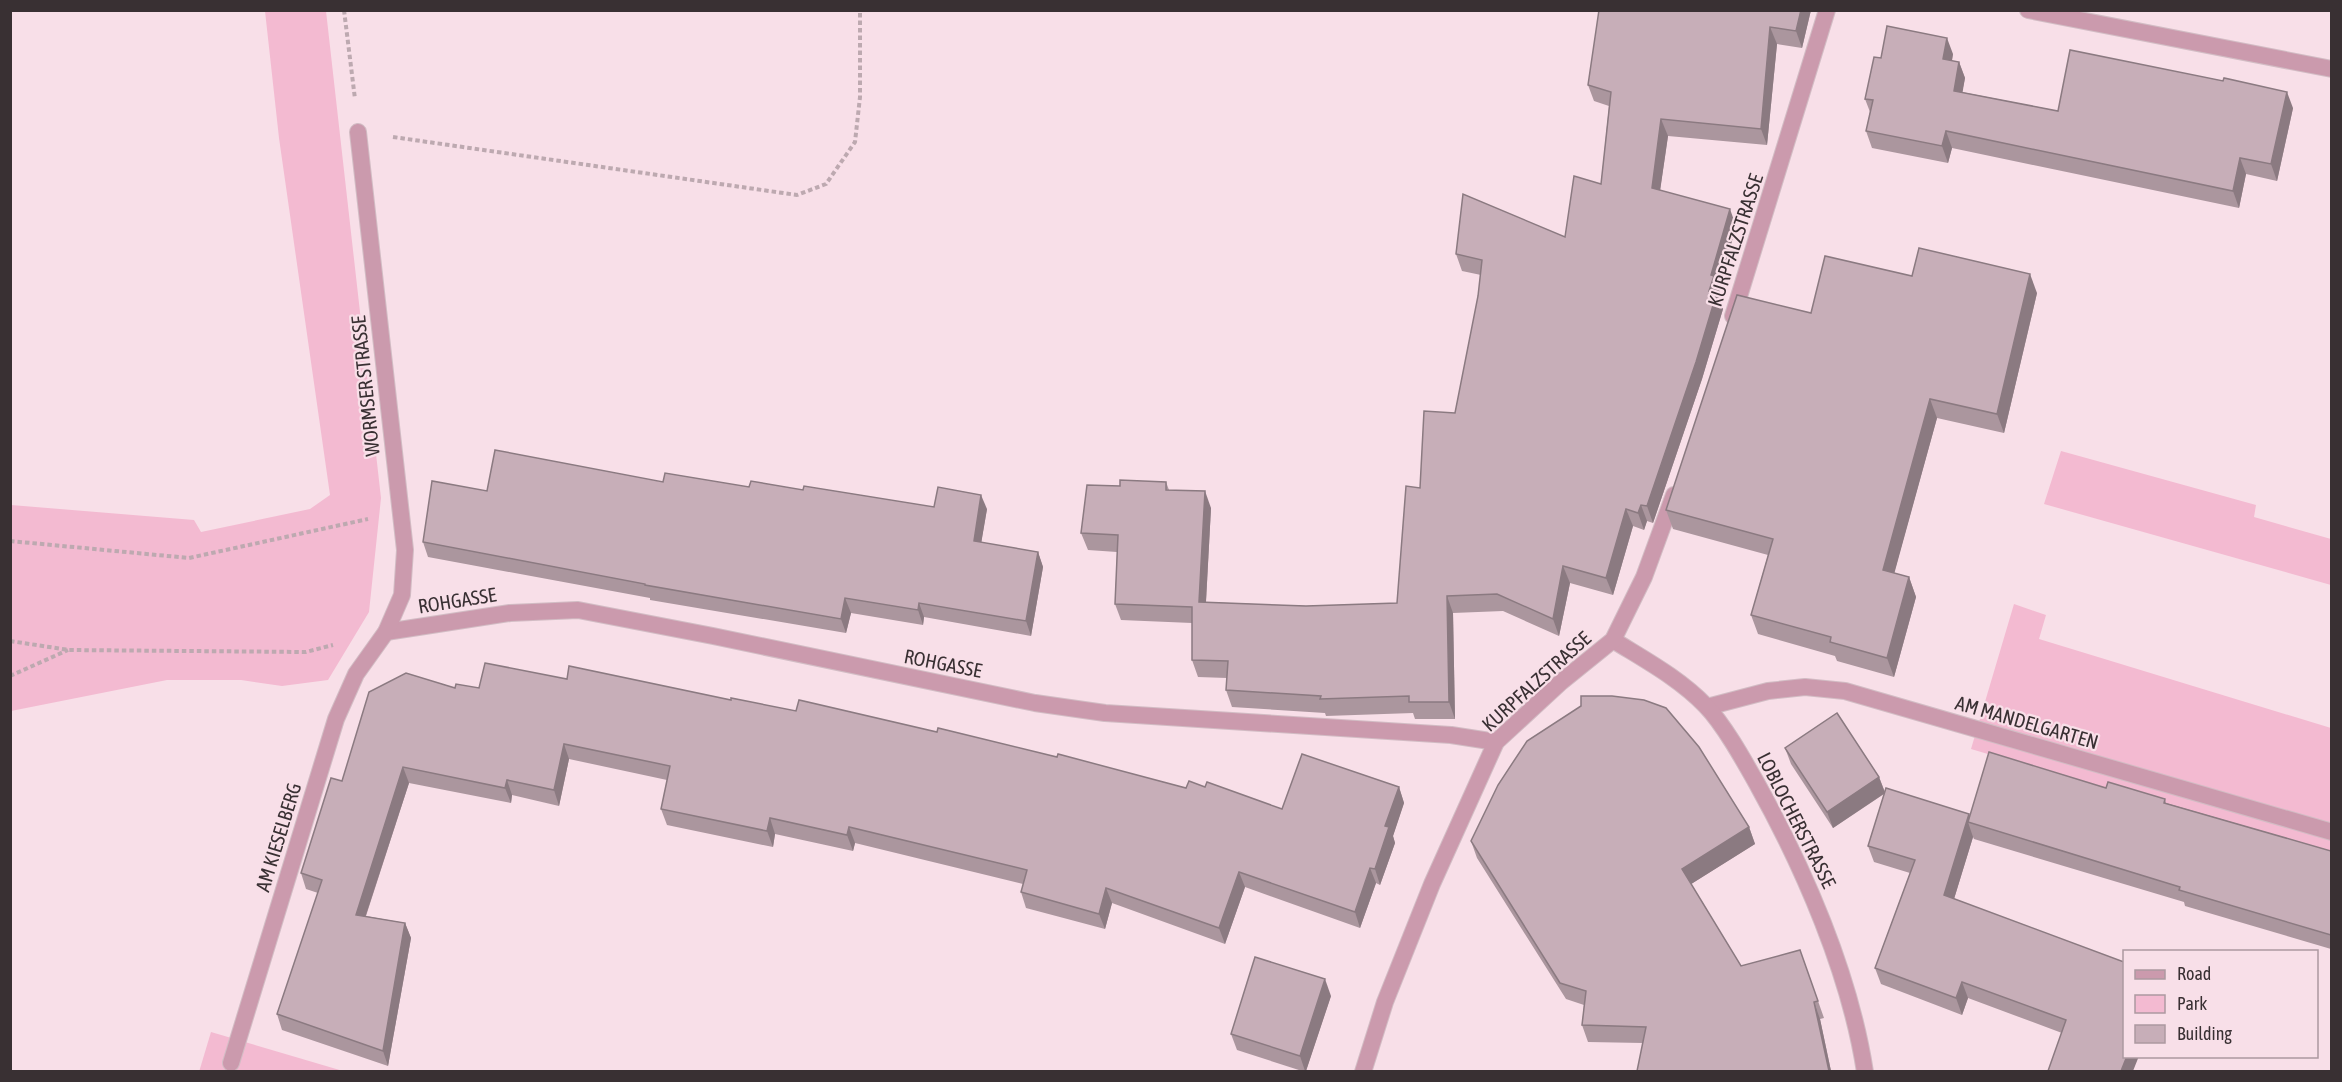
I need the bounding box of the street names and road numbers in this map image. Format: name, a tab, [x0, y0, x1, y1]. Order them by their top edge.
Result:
street label: KURPFALZSTRASSE	[1703, 170, 1767, 309]
street label: WORMSER STRASSE	[346, 314, 384, 457]
street label: ROHGASSE	[416, 582, 498, 618]
street label: KURPFALZSTRASSE	[1477, 626, 1595, 736]
street label: ROHGASSE	[902, 644, 984, 682]
street label: AM MANDELGARTEN	[1953, 691, 2101, 753]
street label: LOBLOCHERSTRASSE	[1753, 748, 1841, 892]
street label: AM KIESELBERG	[251, 780, 305, 894]

